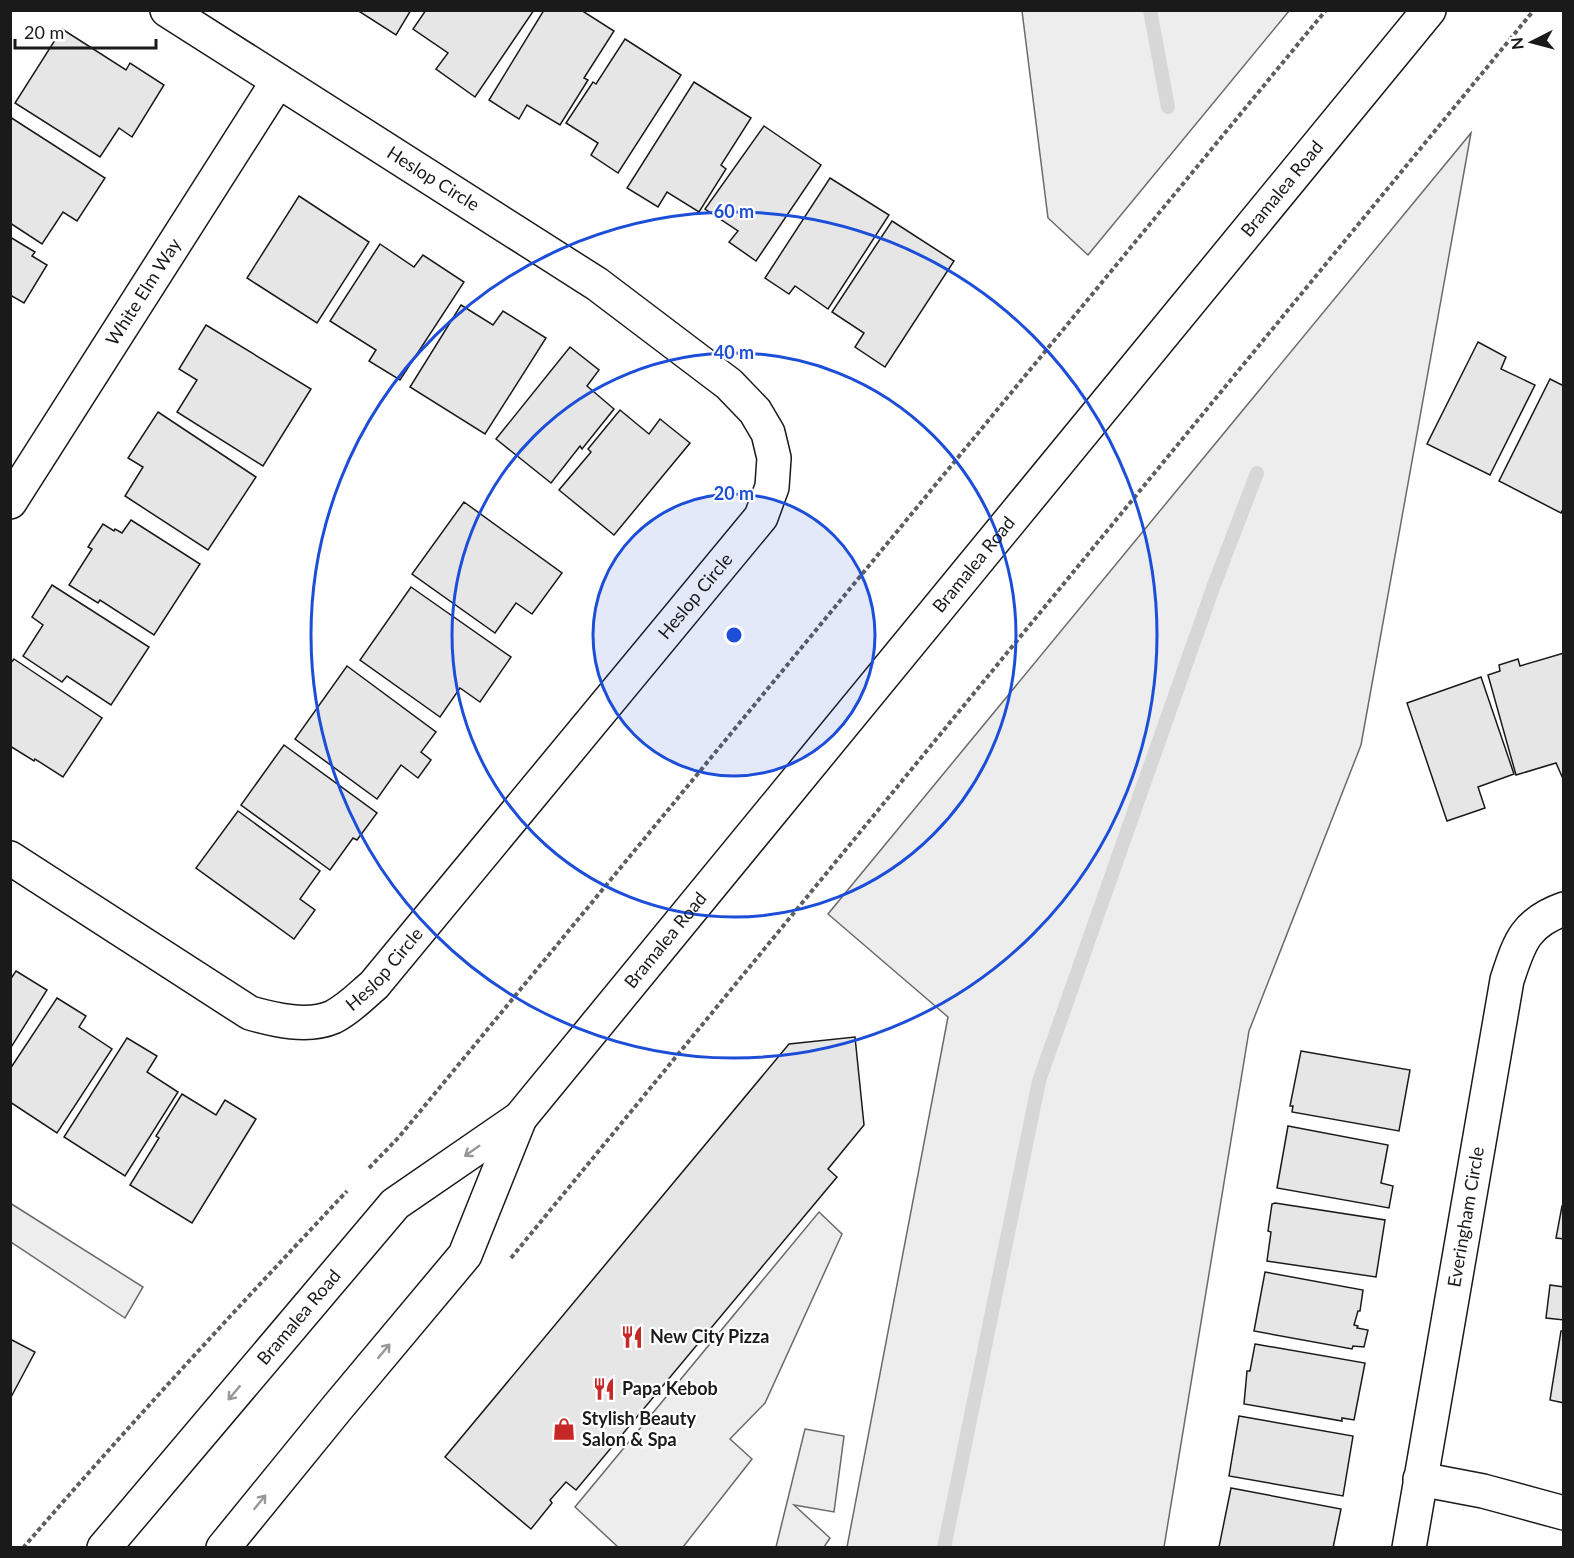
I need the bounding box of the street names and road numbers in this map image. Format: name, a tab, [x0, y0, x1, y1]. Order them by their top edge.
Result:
street label: Bramalea Road	[1236, 136, 1327, 241]
street label: Heslop Circle	[383, 141, 484, 215]
street label: White Elm Way	[101, 233, 186, 349]
street label: Bramalea Road	[927, 511, 1019, 617]
street label: Heslop Circle	[653, 548, 737, 643]
street label: Bramalea Road	[619, 887, 711, 992]
street label: Heslop Circle	[341, 923, 427, 1015]
street label: Everingham Circle	[1442, 1145, 1488, 1289]
street label: Bramalea Road	[252, 1265, 345, 1369]

